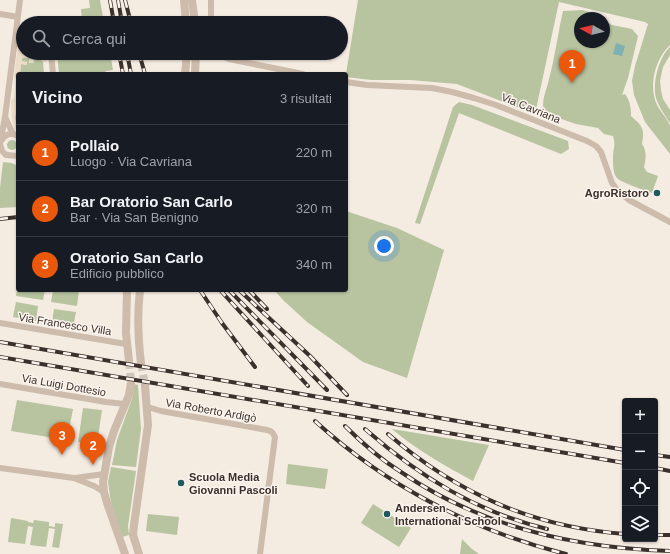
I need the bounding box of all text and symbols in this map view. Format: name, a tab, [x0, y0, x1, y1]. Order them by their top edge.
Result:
north arrow	[574, 12, 610, 48]
search box	[16, 16, 348, 60]
icon: search	[30, 27, 52, 49]
text: Cerca qui	[62, 30, 126, 47]
pin: 1	[559, 50, 585, 83]
text: Vicino	[32, 88, 83, 107]
text: 3 risultati	[280, 91, 332, 106]
street label: Via Cavriana	[500, 91, 563, 126]
text: Pollaio	[70, 137, 119, 154]
text: 1	[41, 145, 49, 160]
text: 220 m	[296, 145, 332, 160]
text: Luogo · Via Cavriana	[70, 154, 192, 169]
place label: AgroRistoro	[585, 187, 649, 199]
marker: AgroRistoro	[652, 188, 662, 198]
text: Bar Oratorio San Carlo	[70, 193, 233, 210]
text: 2	[41, 201, 49, 216]
text: 320 m	[296, 201, 332, 216]
text: Bar · Via San Benigno	[70, 210, 198, 225]
your location	[374, 236, 394, 256]
text: Oratorio San Carlo	[70, 249, 203, 266]
text: 3	[41, 257, 49, 272]
text: 340 m	[296, 257, 332, 272]
text: Edificio pubblico	[70, 266, 164, 281]
street label: Via Francesco Villa	[18, 311, 113, 337]
street label: Via Luigi Dottesio	[21, 372, 107, 398]
street label: Via Roberto Ardigò	[165, 396, 257, 424]
map controls	[622, 398, 658, 542]
button: +	[622, 398, 658, 434]
pin: 3	[49, 422, 75, 455]
pin: 2	[80, 432, 106, 465]
button: −	[622, 434, 658, 470]
button: locate	[622, 470, 658, 506]
place label: Scuola Media Giovanni Pascoli	[189, 471, 278, 496]
marker: Scuola Media Giovanni Pascoli	[176, 478, 186, 488]
place label: Andersen International School	[395, 502, 501, 527]
button: layers	[622, 506, 658, 542]
marker: Andersen International School	[382, 509, 392, 519]

